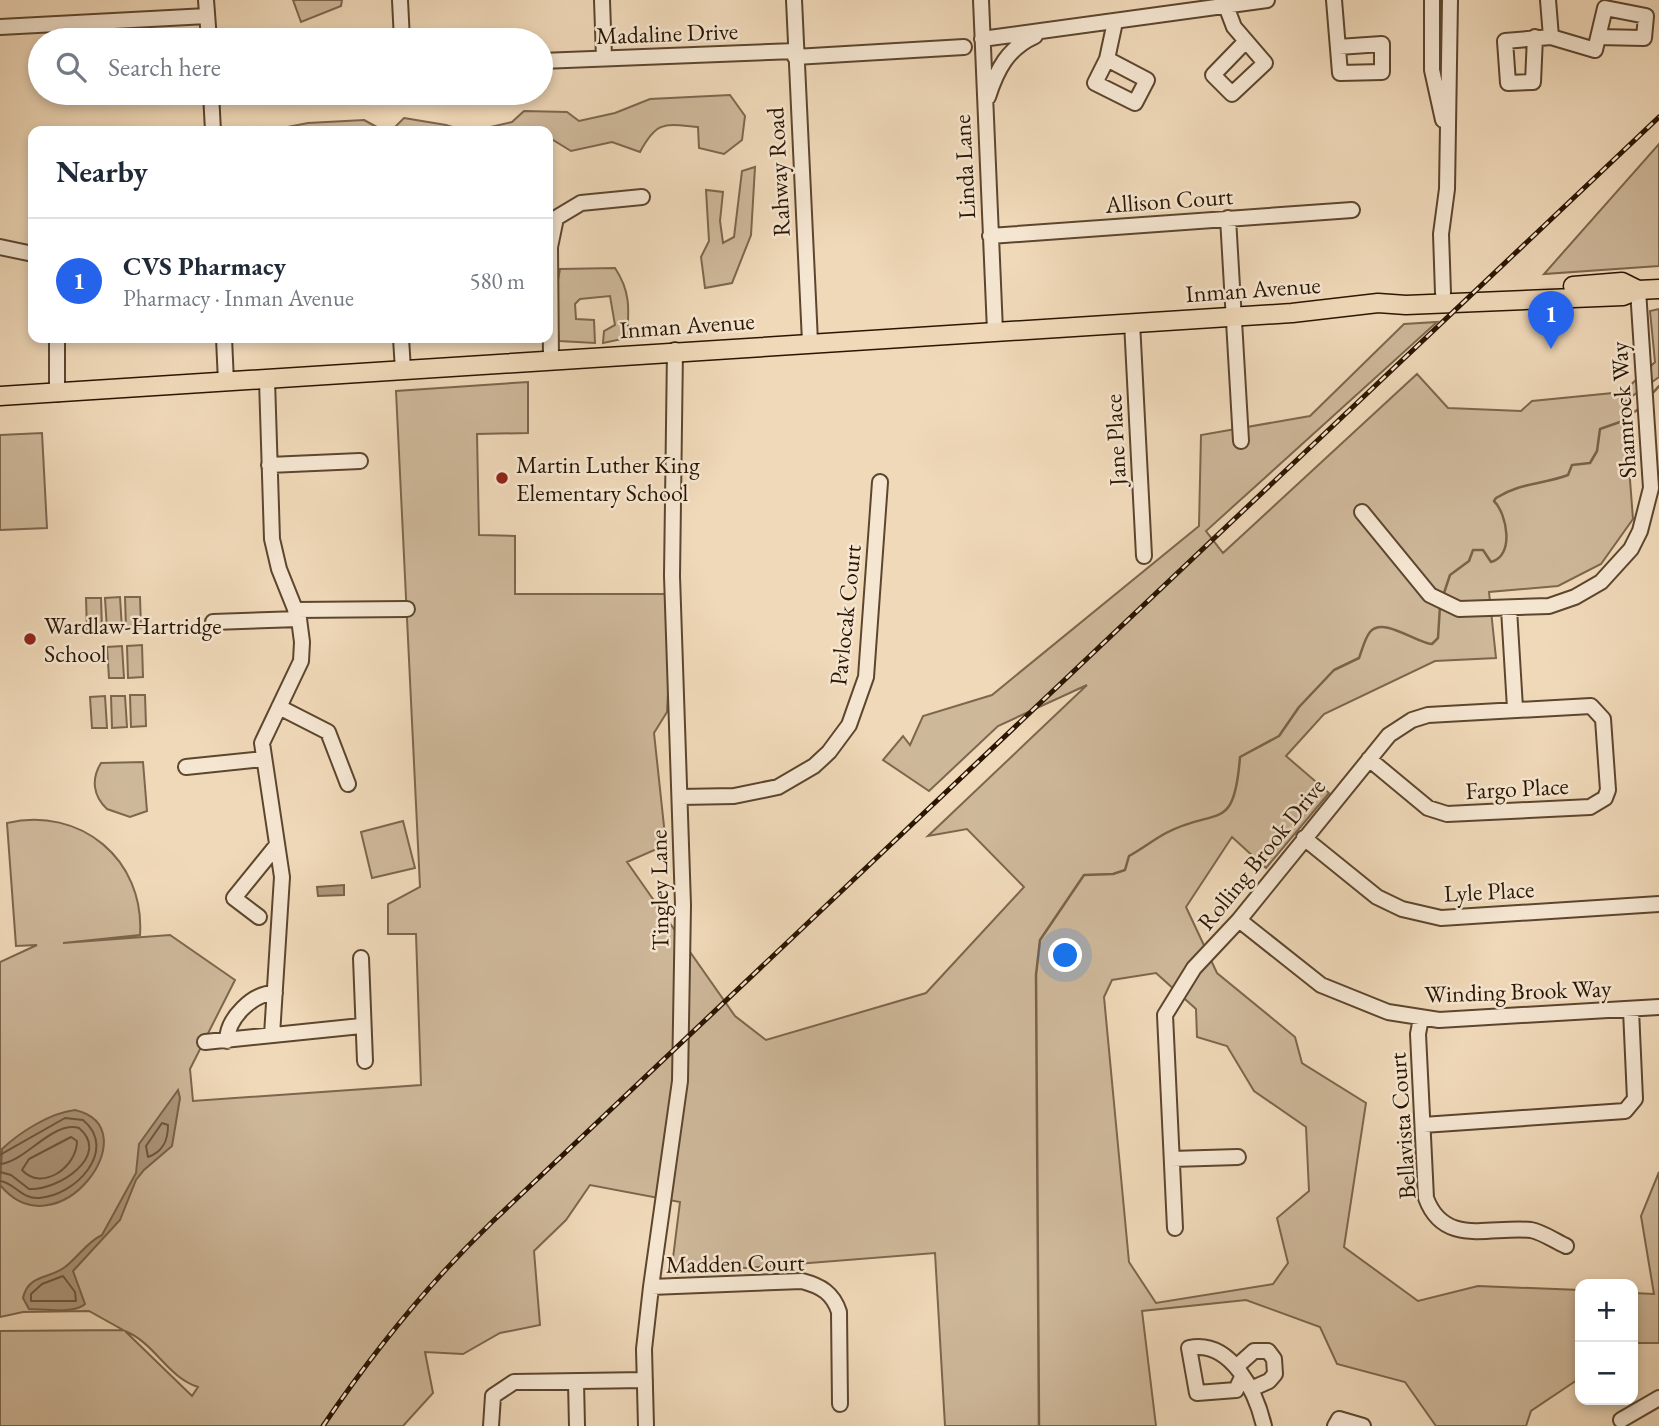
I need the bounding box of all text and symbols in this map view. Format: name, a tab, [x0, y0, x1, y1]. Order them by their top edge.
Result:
street label: Madaline Drive	[595, 15, 739, 51]
search box	[28, 28, 553, 105]
icon: search	[52, 48, 90, 86]
text: Search here	[108, 50, 221, 84]
street label: Rahway Road	[759, 106, 797, 237]
street label: Linda Lane	[946, 114, 982, 220]
text: Nearby	[56, 152, 148, 191]
street label: Allison Court	[1103, 180, 1235, 220]
text: CVS Pharmacy	[123, 249, 286, 283]
text: 1	[73, 266, 85, 296]
text: 580 m	[469, 266, 525, 296]
street label: Inman Avenue	[1184, 269, 1322, 309]
text: Pharmacy · Inman Avenue	[123, 283, 354, 313]
pin: 1	[1528, 291, 1574, 349]
street label: Inman Avenue	[618, 305, 756, 345]
street label: Shamrock Way	[1603, 340, 1643, 479]
street label: Jane Place	[1097, 393, 1133, 489]
place label: Martin Luther King Elementary School	[516, 449, 700, 508]
marker: Martin Luther King Elementary School	[494, 470, 510, 486]
street label: Pavlocak Court	[822, 543, 868, 687]
place label: Wardlaw-Hartridge School	[44, 610, 222, 669]
marker: Wardlaw-Hartridge School	[22, 631, 38, 647]
street label: Fargo Place	[1465, 770, 1569, 806]
street label: Rolling Brook Drive	[1190, 772, 1332, 936]
street label: Tingley Lane	[642, 829, 676, 951]
street label: Lyle Place	[1443, 873, 1535, 909]
your location	[1048, 938, 1082, 972]
street label: Winding Brook Way	[1424, 972, 1612, 1010]
street label: Bellavista Court	[1381, 1051, 1423, 1201]
street label: Madden Court	[665, 1246, 805, 1280]
map controls	[1575, 1279, 1638, 1405]
button: +	[1575, 1279, 1638, 1342]
button: −	[1575, 1342, 1638, 1405]

